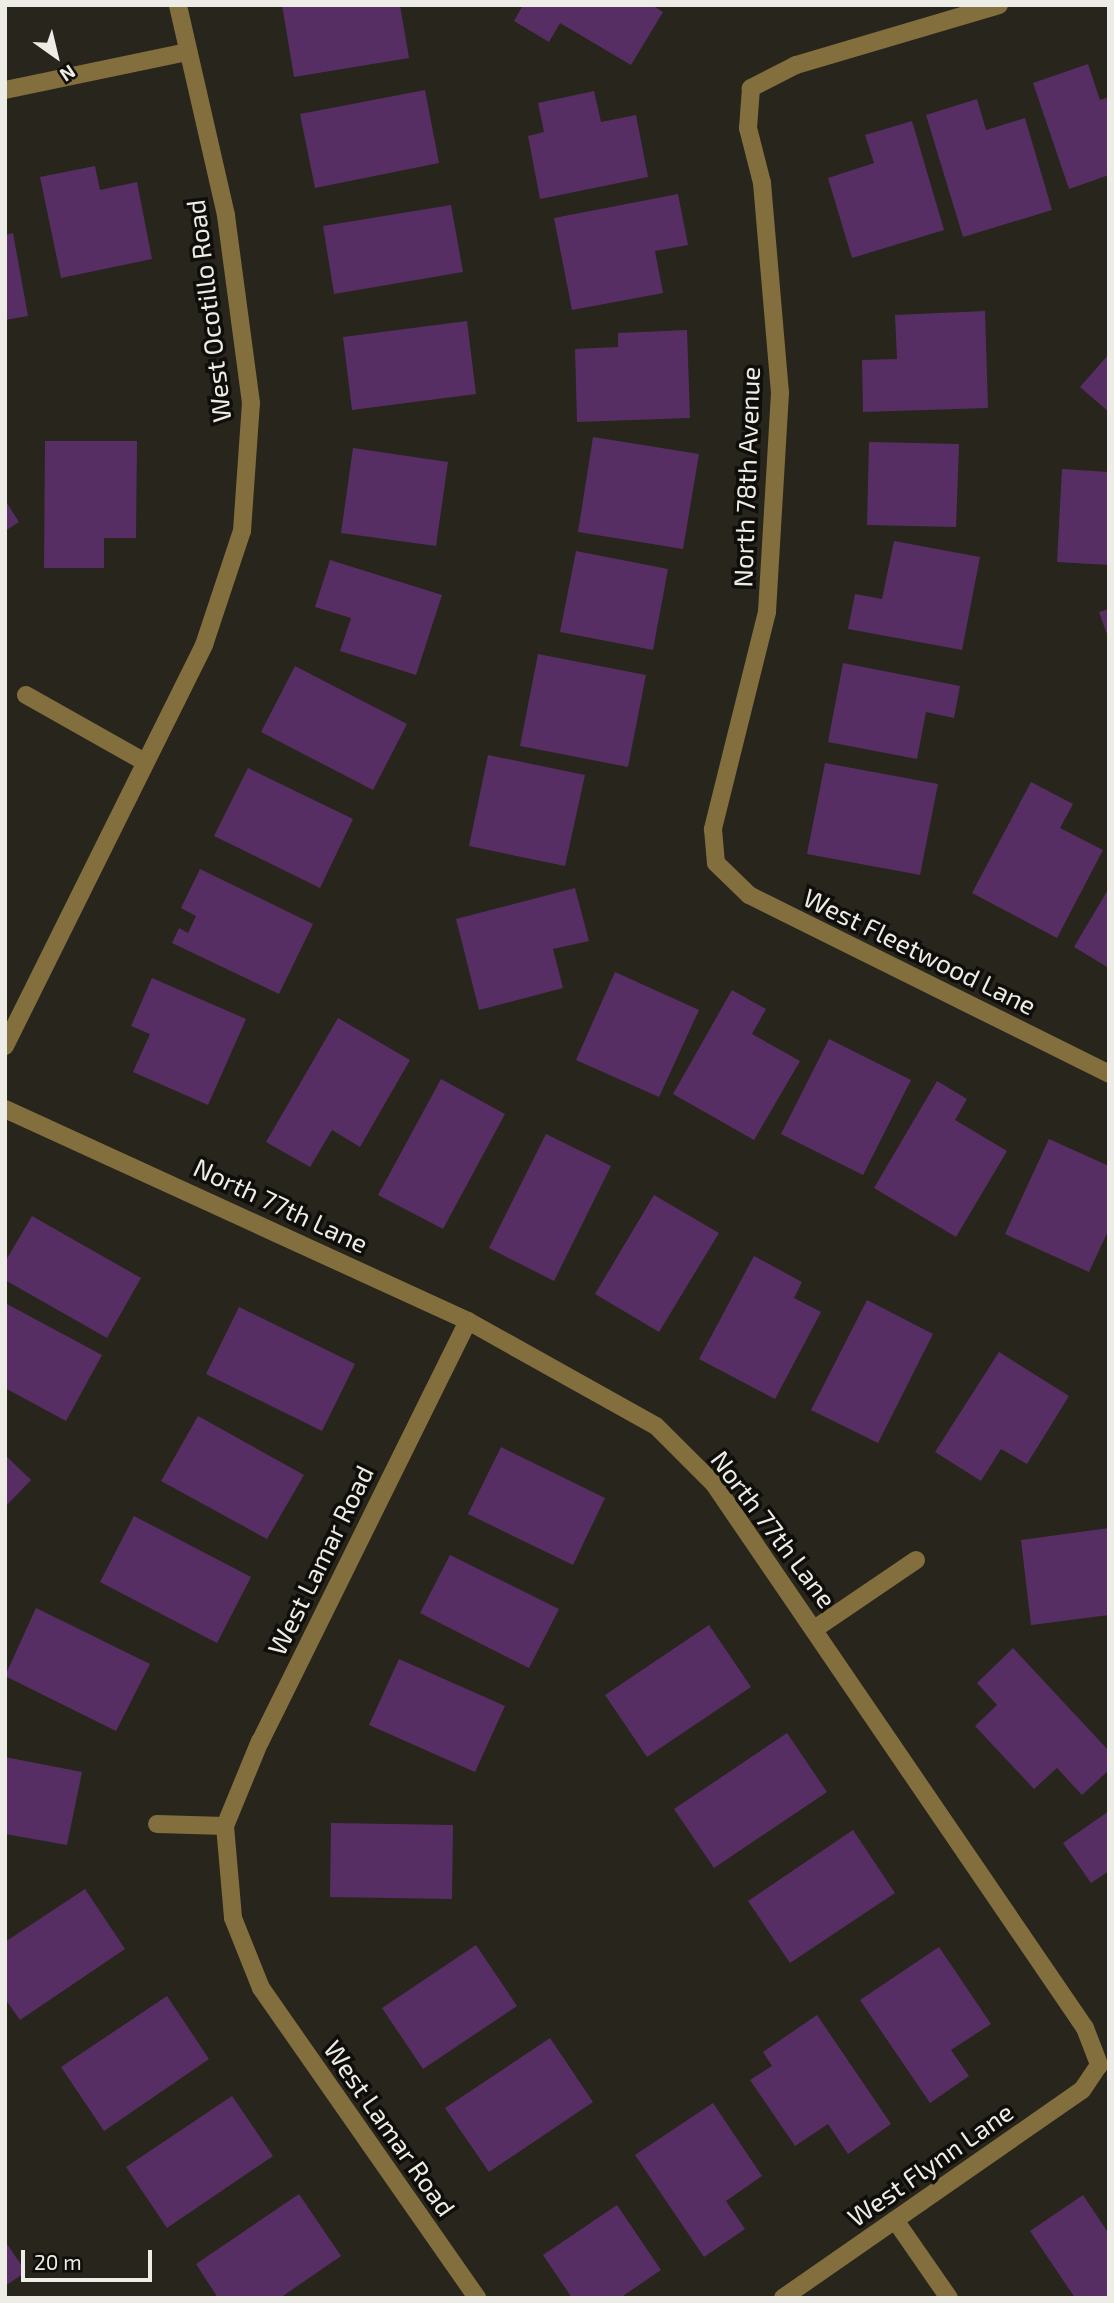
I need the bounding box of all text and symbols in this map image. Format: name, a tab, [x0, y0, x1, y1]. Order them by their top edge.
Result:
north arrow	[21, 21, 91, 91]
text: N	[56, 60, 80, 87]
street label: West Ocotillo Road	[179, 198, 237, 424]
street label: North 78th Avenue	[727, 366, 765, 588]
street label: West Fleetwood Lane	[799, 881, 1041, 1021]
street label: North 77th Lane	[189, 1151, 373, 1259]
street label: North 77th Lane	[705, 1444, 843, 1614]
street label: West Lamar Road	[260, 1460, 380, 1660]
street label: West Lamar Road	[318, 2034, 462, 2222]
street label: West Flynn Lane	[841, 2095, 1019, 2233]
scale bar	[24, 2236, 156, 2280]
text: 20 m	[34, 2249, 82, 2274]

